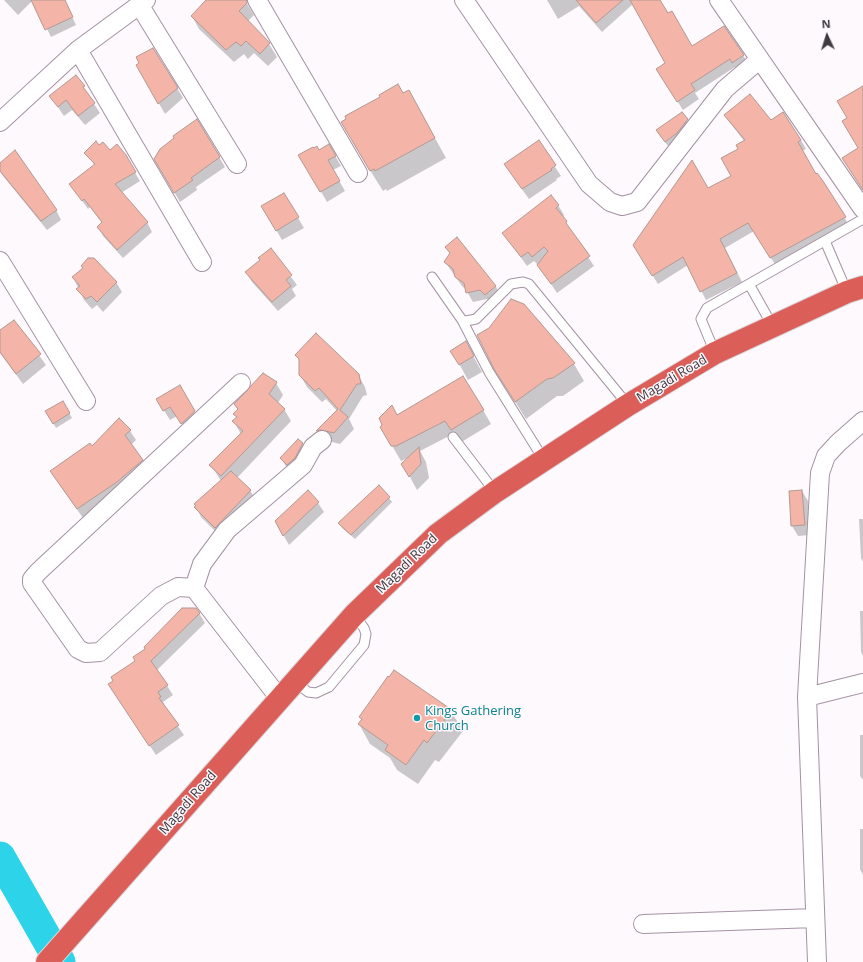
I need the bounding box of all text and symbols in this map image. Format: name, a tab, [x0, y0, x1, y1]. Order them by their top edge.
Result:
north arrow	[807, 16, 847, 56]
text: N	[821, 16, 831, 31]
street label: Magadi Road	[634, 352, 710, 406]
street label: Magadi Road	[373, 531, 441, 597]
place label: Kings Gathering Church	[425, 703, 521, 734]
marker: Kings Gathering Church	[412, 713, 422, 723]
street label: Magadi Road	[156, 768, 220, 838]

